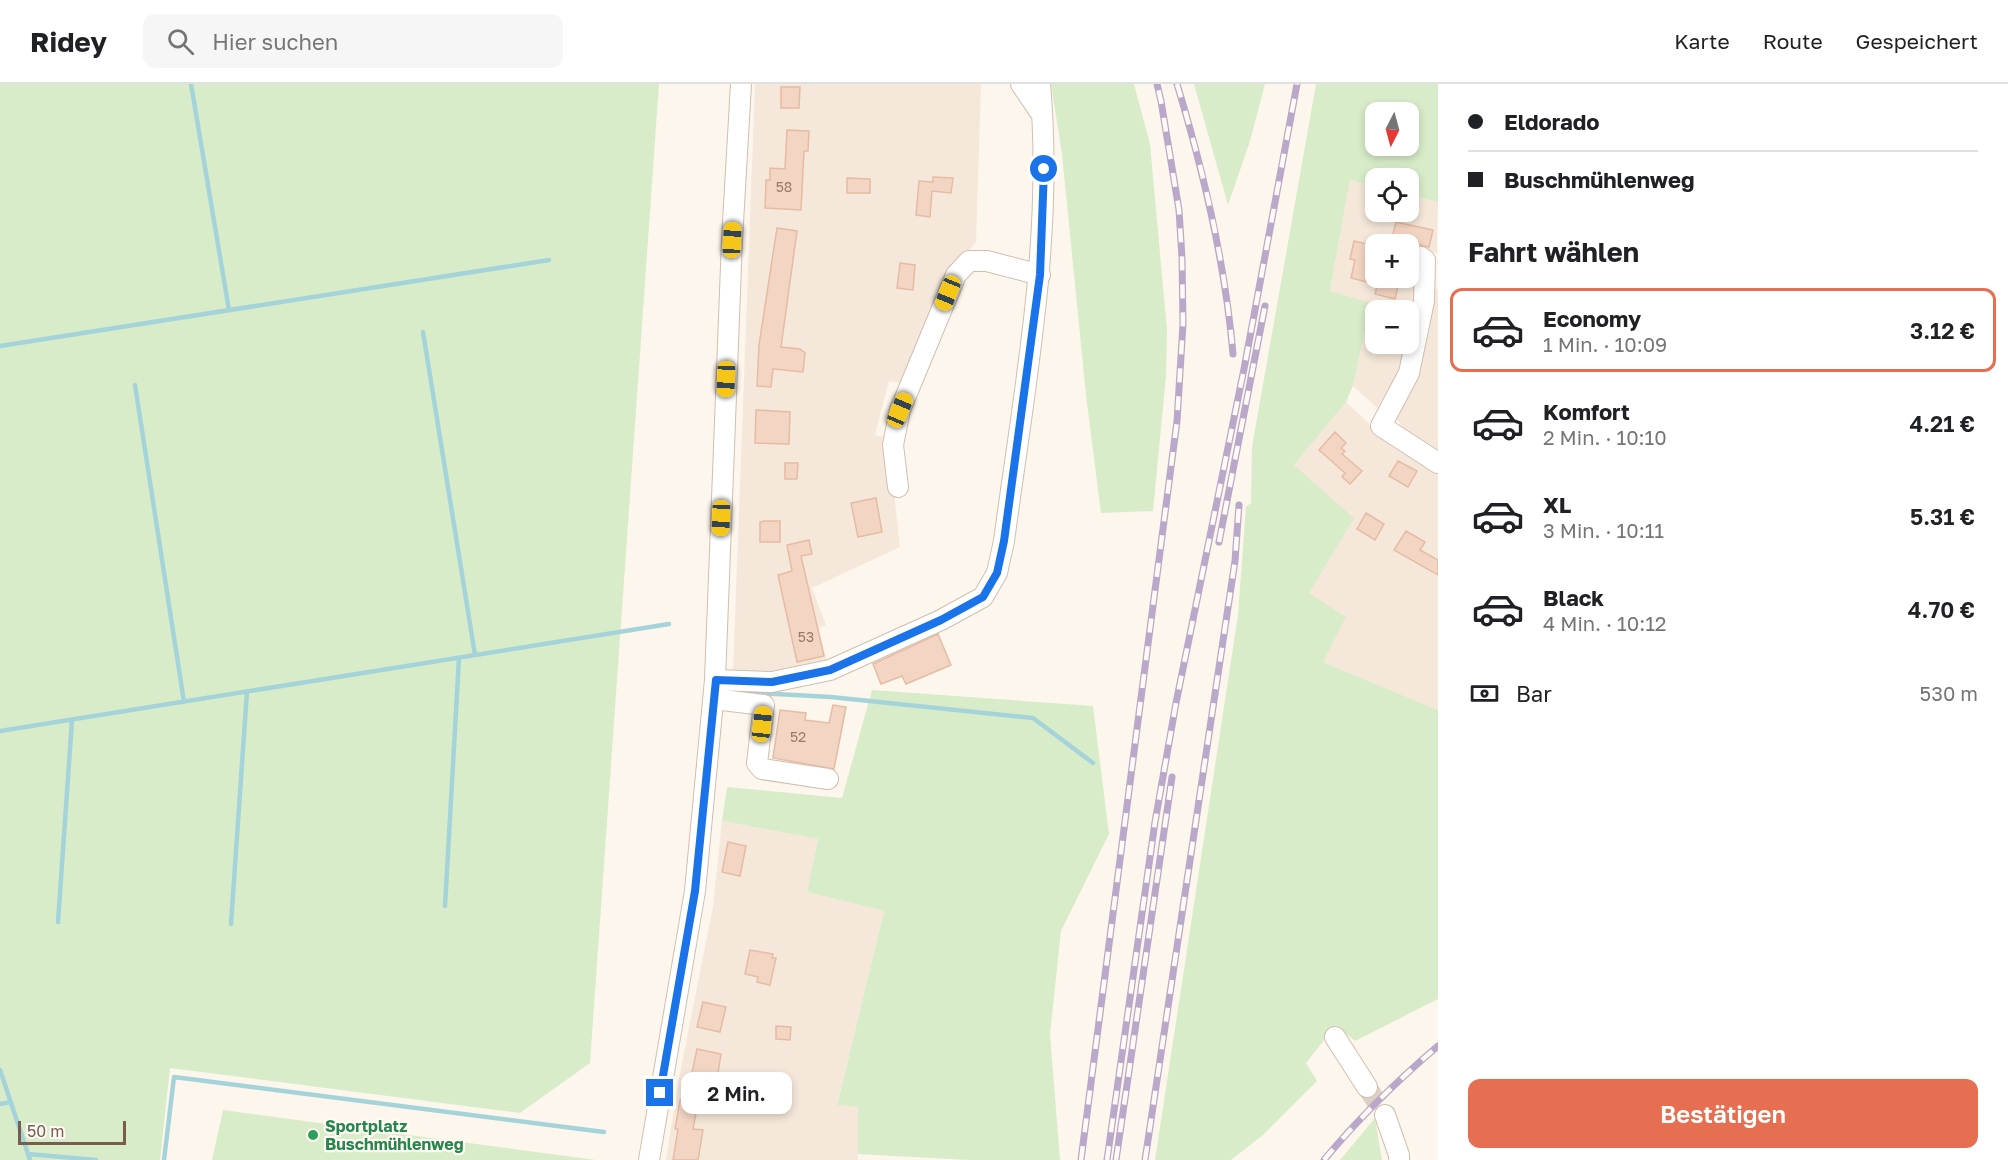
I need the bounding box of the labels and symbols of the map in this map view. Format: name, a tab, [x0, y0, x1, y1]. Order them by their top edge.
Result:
north arrow	[1365, 102, 1419, 156]
route start	[1030, 155, 1057, 182]
house number: 58	[776, 178, 792, 195]
car	[722, 222, 742, 258]
car	[933, 273, 963, 313]
car	[716, 361, 736, 397]
car	[885, 390, 915, 430]
car	[711, 500, 731, 536]
house number: 53	[798, 628, 814, 645]
car	[751, 705, 773, 743]
house number: 52	[790, 728, 806, 745]
callout: 2 Min.	[681, 1072, 792, 1114]
route end	[646, 1079, 673, 1106]
place label: Sportplatz Buschmühlenweg	[325, 1116, 464, 1154]
scale bar	[18, 1118, 126, 1146]
marker: Sportplatz Buschmühlenweg	[306, 1128, 320, 1142]

